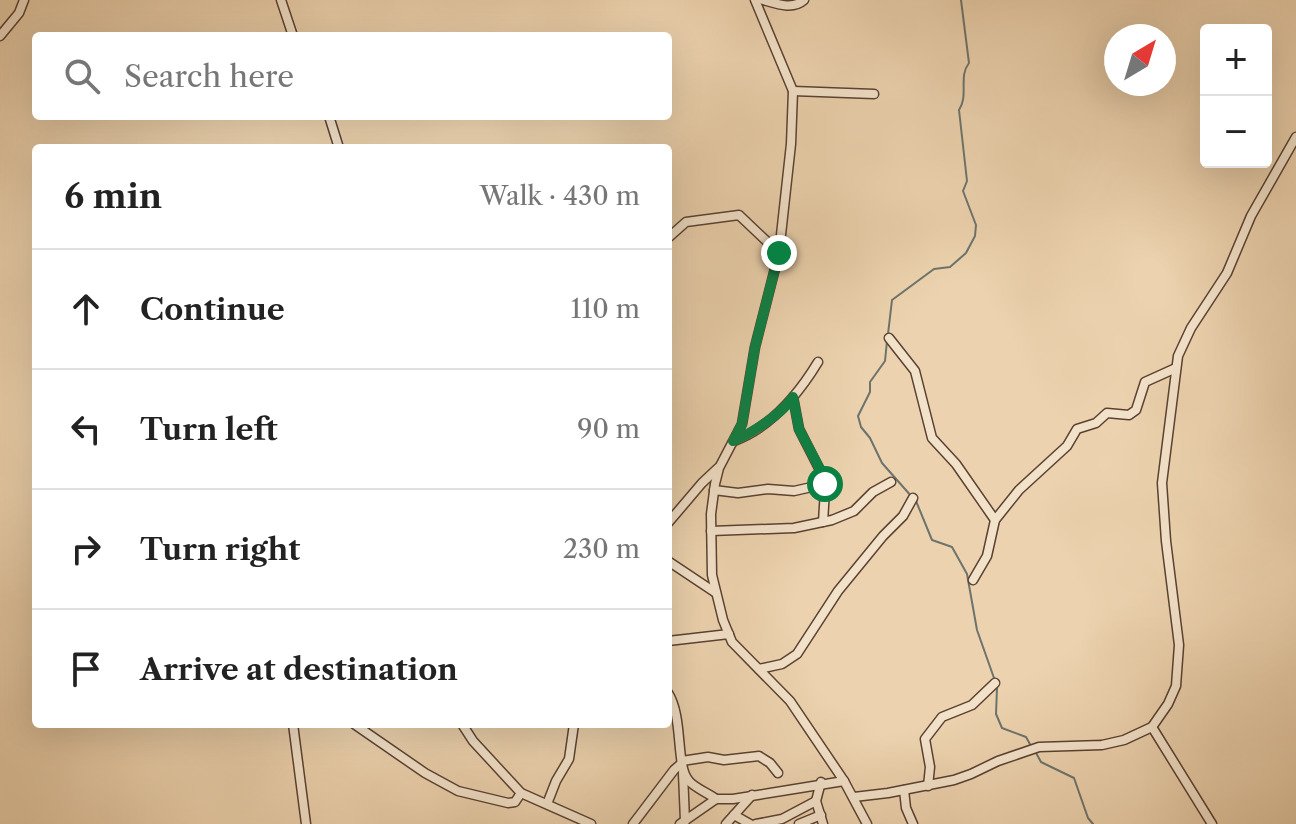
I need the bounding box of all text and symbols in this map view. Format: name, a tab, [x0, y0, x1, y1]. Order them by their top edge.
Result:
north arrow	[1104, 24, 1176, 96]
map controls	[1200, 24, 1272, 168]
button: +	[1200, 24, 1272, 96]
search box	[32, 32, 672, 120]
icon: search	[60, 54, 104, 98]
text: Search here	[124, 58, 294, 95]
button: −	[1200, 96, 1272, 168]
text: 6 min	[64, 175, 162, 217]
text: Walk · 430 m	[480, 180, 640, 212]
route end	[761, 235, 797, 271]
icon: ahead	[64, 287, 108, 331]
text: Continue	[140, 291, 285, 328]
text: 110 m	[571, 293, 640, 325]
icon: left	[64, 407, 108, 451]
text: Turn left	[140, 411, 277, 448]
text: 90 m	[577, 413, 640, 445]
route start	[807, 466, 843, 502]
icon: right	[64, 527, 108, 571]
text: Turn right	[140, 531, 300, 568]
text: 230 m	[563, 533, 640, 565]
icon: arrive	[64, 647, 108, 691]
text: Arrive at destination	[140, 651, 458, 688]

